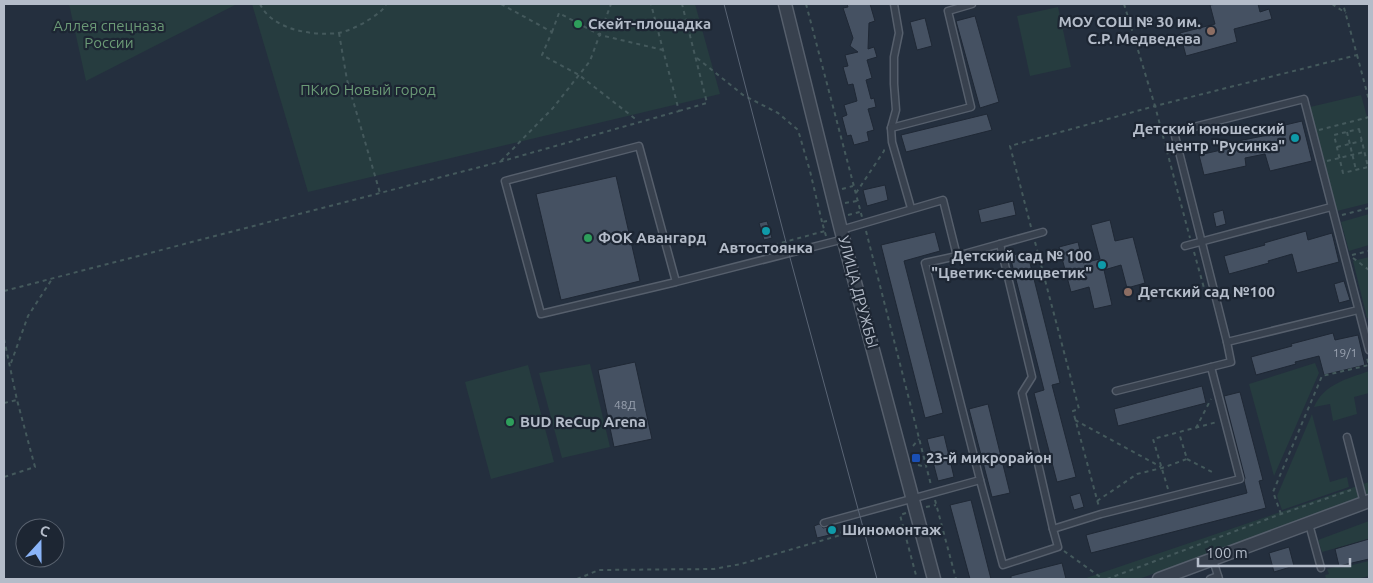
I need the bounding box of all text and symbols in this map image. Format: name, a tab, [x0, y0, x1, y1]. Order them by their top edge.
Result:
place label: МОУ СОШ № 30 им. С.Р. Медведева	[1058, 13, 1201, 47]
place label: Скейт-площадка	[588, 15, 711, 32]
park label: Аллея спецназа России	[53, 17, 165, 51]
marker: Скейт-площадка	[572, 18, 584, 30]
marker: МОУ СОШ № 30 им. С.Р. Медведева	[1205, 25, 1217, 37]
park label: ПКиО Новый город	[300, 81, 436, 98]
place label: Детский юношеский центр "Русинка"	[1133, 120, 1285, 154]
marker: Детский юношеский центр "Русинка"	[1289, 132, 1301, 144]
marker: Автостоянка	[760, 225, 772, 237]
place label: ФОК Авангард	[598, 229, 706, 246]
marker: ФОК Авангард	[582, 232, 594, 244]
street label: УЛИЦА ДРУЖБЫ	[835, 234, 882, 350]
place label: Автостоянка	[719, 239, 813, 256]
place label: Детский сад № 100 "Цветик-семицветик"	[931, 247, 1092, 281]
marker: Детский сад № 100 "Цветик-семицветик"	[1096, 259, 1108, 271]
place label: Детский сад №100	[1138, 283, 1275, 300]
marker: Детский сад №100	[1122, 286, 1134, 298]
house number: 19/1	[1333, 346, 1357, 359]
house number: 48Д	[614, 398, 636, 411]
place label: BUD ReCup Arena	[520, 413, 646, 430]
marker: BUD ReCup Arena	[504, 416, 516, 428]
place label: 23-й микрорайон	[926, 449, 1052, 466]
marker: 23-й микрорайон	[910, 452, 922, 464]
north arrow	[15, 518, 65, 568]
place label: Шиномонтаж	[842, 521, 942, 538]
text: С	[38, 522, 52, 540]
marker: Шиномонтаж	[826, 524, 838, 536]
scale bar	[1198, 536, 1350, 568]
text: 100 m	[1206, 544, 1248, 561]

